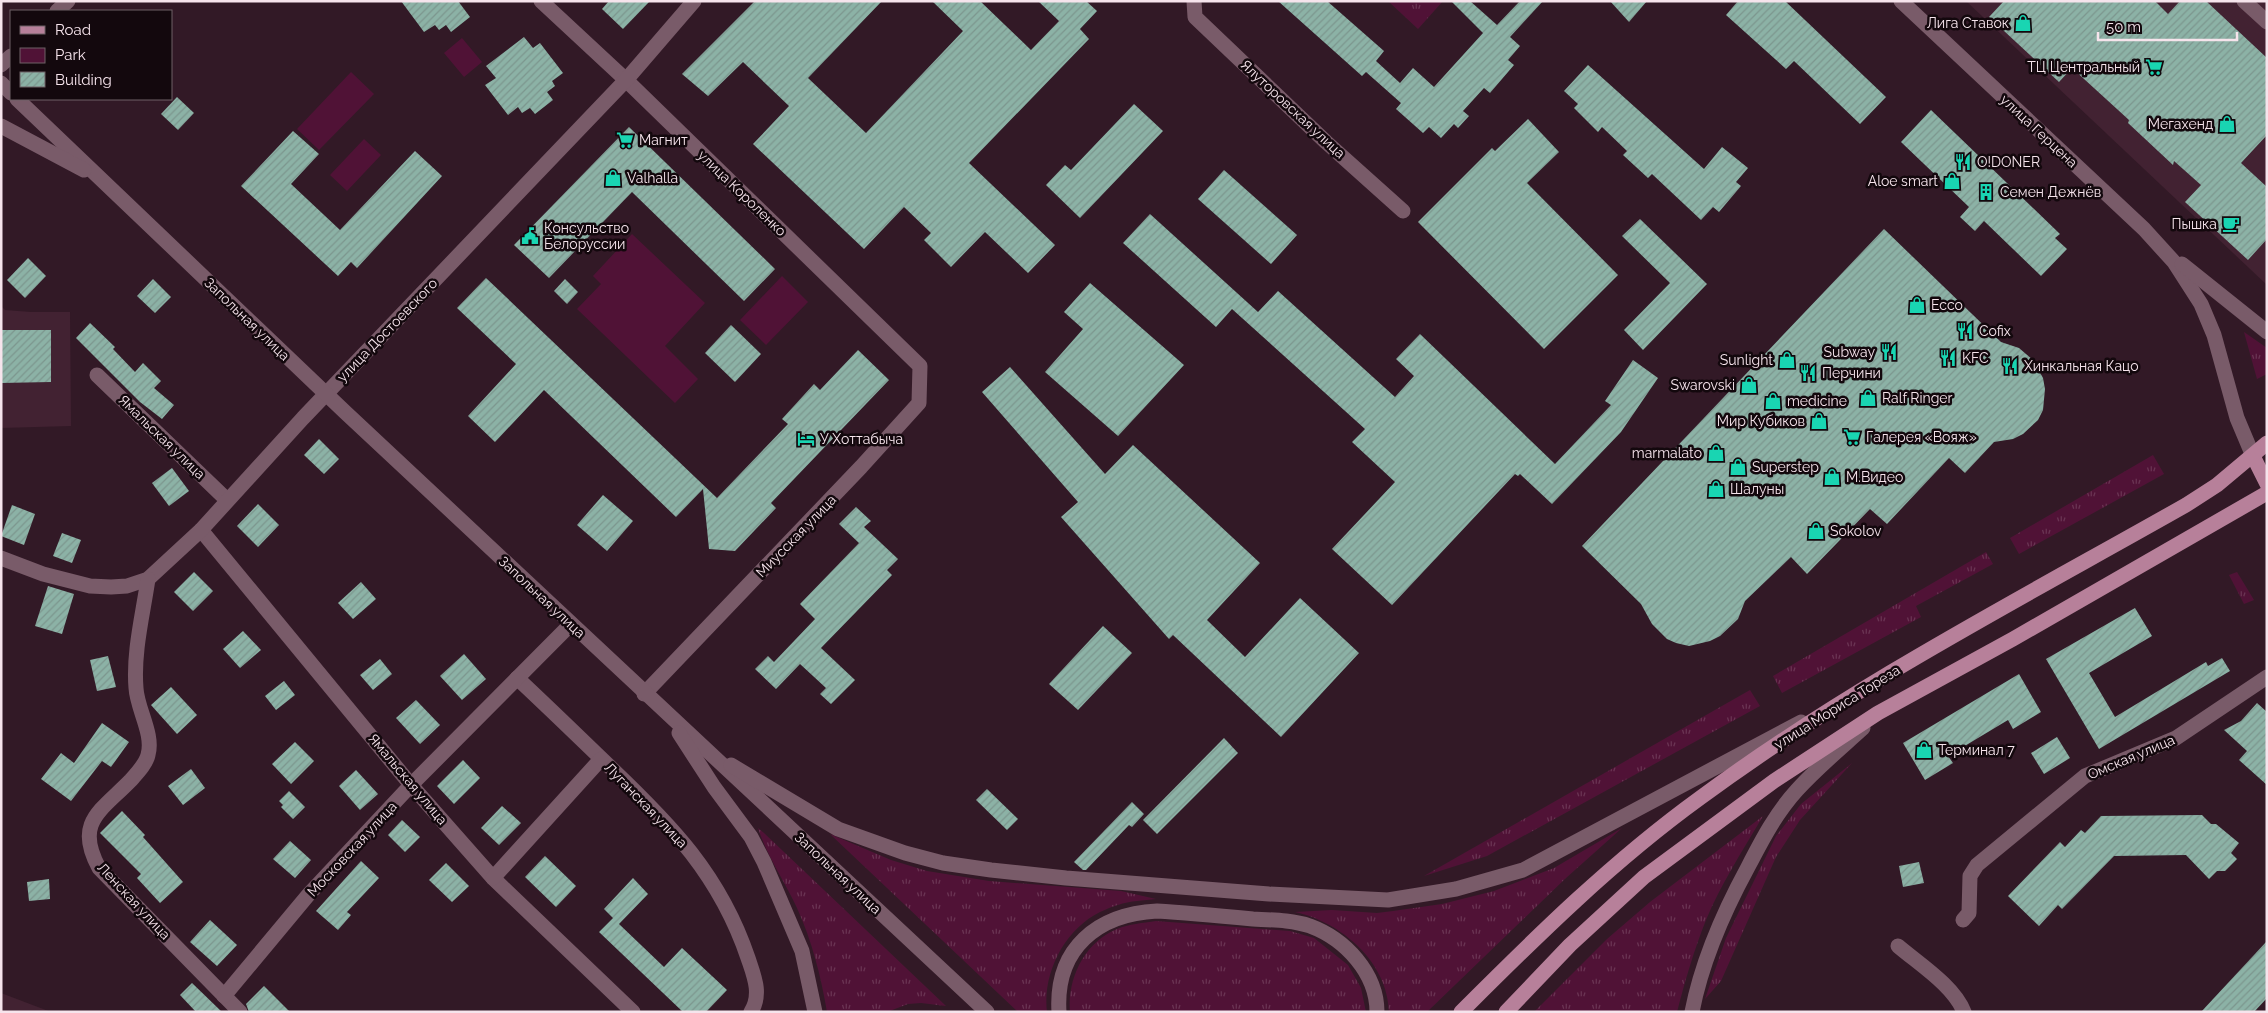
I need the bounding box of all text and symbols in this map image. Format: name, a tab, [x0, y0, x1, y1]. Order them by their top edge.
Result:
legend	[10, 10, 172, 100]
scale bar	[2098, 10, 2237, 42]
shop icon: Лига Ставок	[2013, 13, 2033, 33]
place label: Лига Ставок	[1927, 15, 2009, 31]
text: 50 m	[2106, 18, 2141, 36]
text: Road	[55, 21, 91, 39]
text: Park	[55, 46, 86, 64]
street label: Ялуторовская улица	[1238, 57, 1348, 161]
supermarket icon: ТЦ Центральный	[2144, 57, 2164, 77]
place label: ТЦ Центральный	[2027, 59, 2140, 75]
text: Building	[55, 71, 112, 89]
street label: улица Герцена	[1997, 91, 2081, 171]
shop icon: Мегахенд	[2217, 114, 2237, 134]
place label: Мегахенд	[2148, 116, 2213, 132]
supermarket icon: Магнит	[615, 130, 635, 150]
place label: Магнит	[639, 132, 688, 148]
street label: улица Короленко	[695, 147, 789, 239]
restaurant icon: O!DONER	[1953, 152, 1973, 172]
place label: O!DONER	[1977, 154, 2040, 170]
shop icon: Valhalla	[603, 168, 623, 188]
place label: Valhalla	[627, 170, 678, 186]
shop icon: Aloe smart	[1942, 171, 1962, 191]
place label: Aloe smart	[1868, 173, 1938, 189]
building icon: Семен Дежнёв	[1976, 182, 1996, 202]
place label: Семен Дежнёв	[2000, 184, 2101, 200]
cafe icon: Пышка	[2221, 214, 2241, 234]
place label: Пышка	[2171, 216, 2217, 232]
place label: Консульство Белоруссии	[544, 220, 629, 252]
public building icon: Консульство Белоруссии	[520, 226, 540, 246]
street label: Запольная улица	[201, 274, 293, 364]
street label: улица Достоевского	[334, 275, 440, 385]
shop icon: Ecco	[1907, 295, 1927, 315]
place label: Ecco	[1931, 297, 1963, 313]
restaurant icon: Cofix	[1955, 321, 1975, 341]
place label: Cofix	[1979, 323, 2011, 339]
restaurant icon: Subway	[1879, 342, 1899, 362]
place label: Subway	[1824, 344, 1875, 360]
restaurant icon: KFC	[1938, 348, 1958, 368]
shop icon: Sunlight	[1777, 350, 1797, 370]
place label: KFC	[1962, 350, 1989, 366]
place label: Sunlight	[1720, 352, 1773, 368]
restaurant icon: Хинкальная Кацо	[2000, 356, 2020, 376]
place label: Хинкальная Кацо	[2024, 358, 2139, 374]
restaurant icon: Перчини	[1798, 363, 1818, 383]
place label: Перчини	[1822, 365, 1881, 381]
shop icon: Swarovski	[1739, 375, 1759, 395]
place label: Swarovski	[1671, 377, 1735, 393]
shop icon: Ralf Ringer	[1858, 388, 1878, 408]
place label: Ralf Ringer	[1882, 390, 1953, 406]
shop icon: medicine	[1763, 391, 1783, 411]
street label: Ямальская улица	[116, 392, 208, 482]
place label: medicine	[1787, 393, 1847, 409]
shop icon: Мир Кубиков	[1809, 411, 1829, 431]
place label: Мир Кубиков	[1717, 413, 1805, 429]
supermarket icon: Галерея «Вояж»	[1842, 427, 1862, 447]
hotel icon: У Хоттабыча	[796, 429, 816, 449]
place label: Галерея «Вояж»	[1866, 429, 1977, 445]
place label: У Хоттабыча	[820, 431, 903, 447]
shop icon: marmalato	[1706, 443, 1726, 463]
place label: marmalato	[1632, 445, 1702, 461]
shop icon: Superstep	[1728, 457, 1748, 477]
place label: Superstep	[1752, 459, 1819, 475]
shop icon: М.Видео	[1822, 467, 1842, 487]
place label: М.Видео	[1846, 469, 1903, 485]
shop icon: Шалуны	[1706, 479, 1726, 499]
place label: Шалуны	[1730, 481, 1784, 497]
street label: Миусская улица	[753, 492, 839, 580]
shop icon: Sokolov	[1806, 521, 1826, 541]
place label: Sokolov	[1830, 523, 1882, 539]
street label: Запольная улица	[496, 553, 588, 641]
street label: улица Мориса Тореза	[1771, 662, 1903, 752]
street label: Ямальская улица	[365, 730, 451, 828]
street label: Омская улица	[2085, 731, 2177, 783]
shop icon: Терминал 7	[1914, 740, 1934, 760]
place label: Терминал 7	[1938, 742, 2015, 758]
street label: Луганская улица	[601, 759, 691, 851]
street label: Московская улица	[304, 798, 400, 900]
street label: Запольная улица	[792, 829, 884, 917]
street label: Ленская улица	[94, 859, 174, 943]

